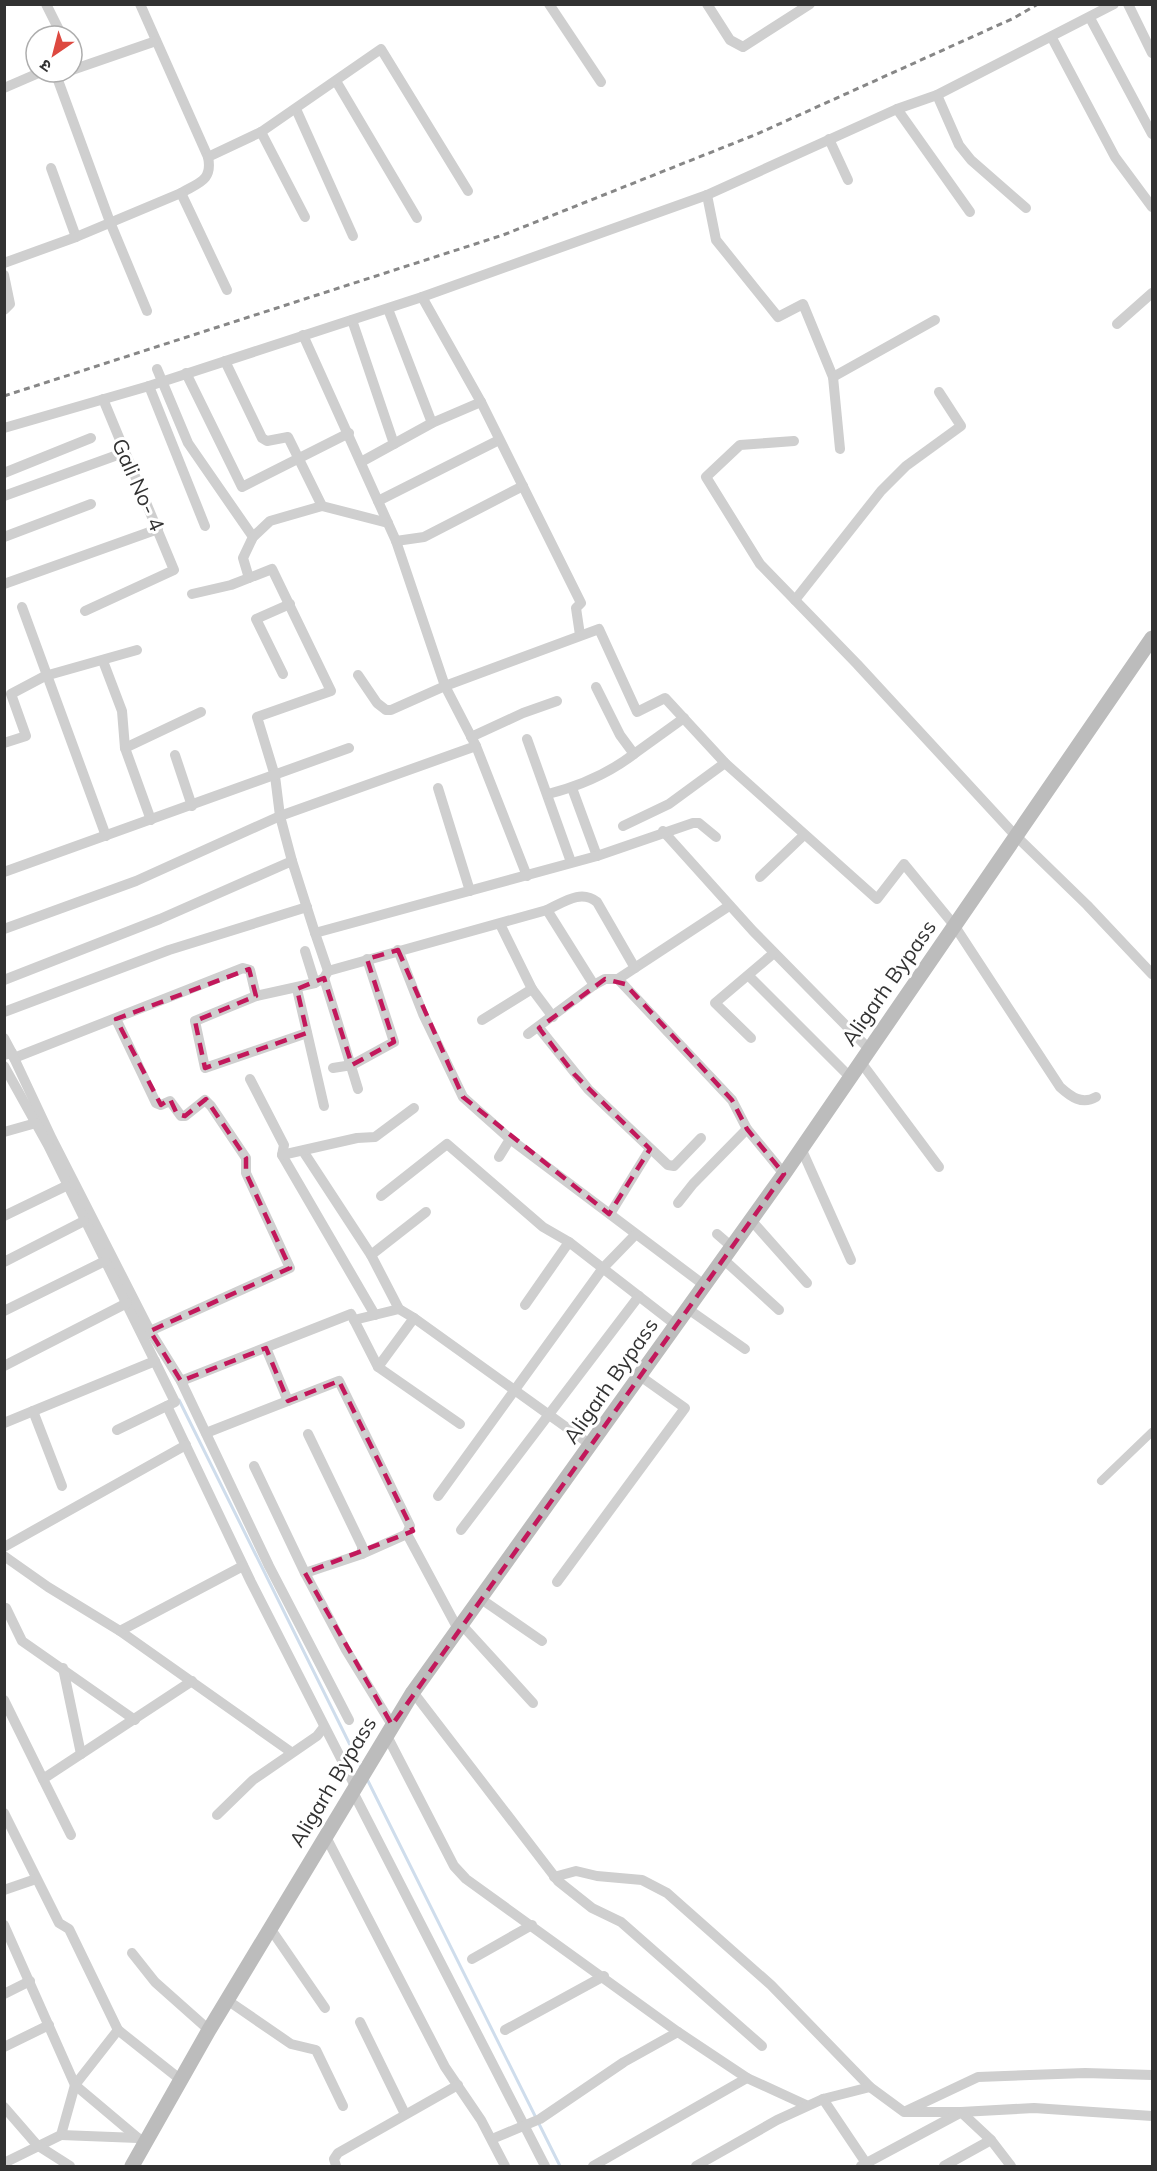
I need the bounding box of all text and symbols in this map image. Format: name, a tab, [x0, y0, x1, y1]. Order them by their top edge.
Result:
north arrow	[24, 24, 84, 84]
text: उ	[35, 55, 55, 77]
street label: Gali No- 4	[107, 434, 171, 535]
street label: Aligarh Bypass	[835, 915, 941, 1050]
street label: Aligarh Bypass	[557, 1313, 663, 1448]
street label: Aligarh Bypass	[283, 1712, 381, 1851]

